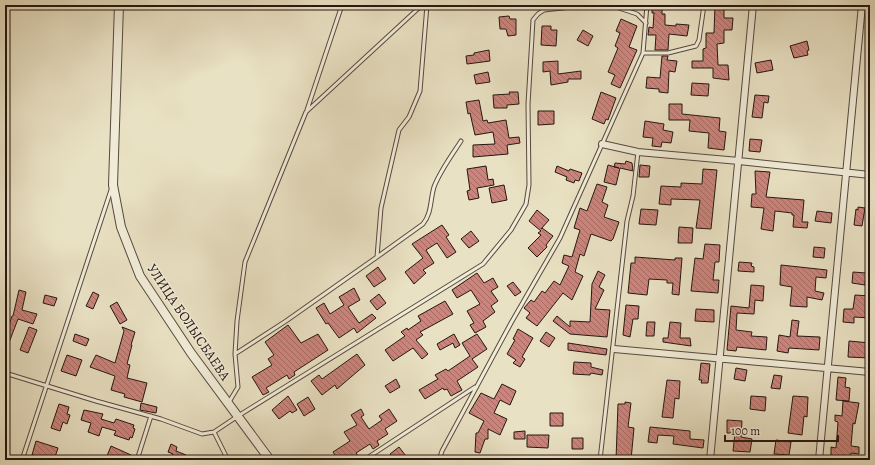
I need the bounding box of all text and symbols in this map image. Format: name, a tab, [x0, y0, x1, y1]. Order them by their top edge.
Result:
street label: УЛИЦА БОЛЫСБАЕВА	[142, 260, 235, 385]
scale bar	[725, 417, 838, 443]
text: 100 m	[731, 423, 760, 439]

